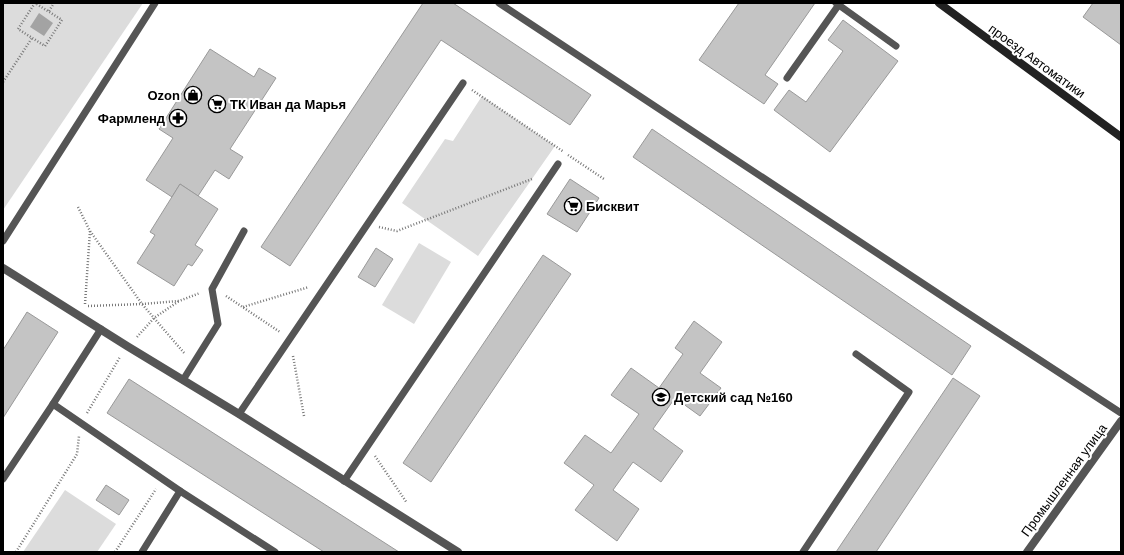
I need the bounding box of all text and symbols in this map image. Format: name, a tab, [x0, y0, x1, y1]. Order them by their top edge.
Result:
street label: проезд Автоматики	[986, 21, 1088, 101]
shop icon: Ozon	[183, 85, 203, 105]
place label: Ozon	[148, 88, 180, 103]
supermarket icon: ТК Иван да Марья	[207, 94, 227, 114]
place label: ТК Иван да Марья	[230, 97, 346, 112]
pharmacy icon: Фармленд	[168, 108, 188, 128]
place label: Фармленд	[98, 111, 166, 126]
supermarket icon: Бисквит	[563, 196, 583, 216]
place label: Бисквит	[586, 199, 639, 214]
school or university icon: Детский сад №160	[651, 387, 671, 407]
place label: Детский сад №160	[674, 390, 793, 405]
street label: Промышленная улица	[1018, 420, 1110, 539]

